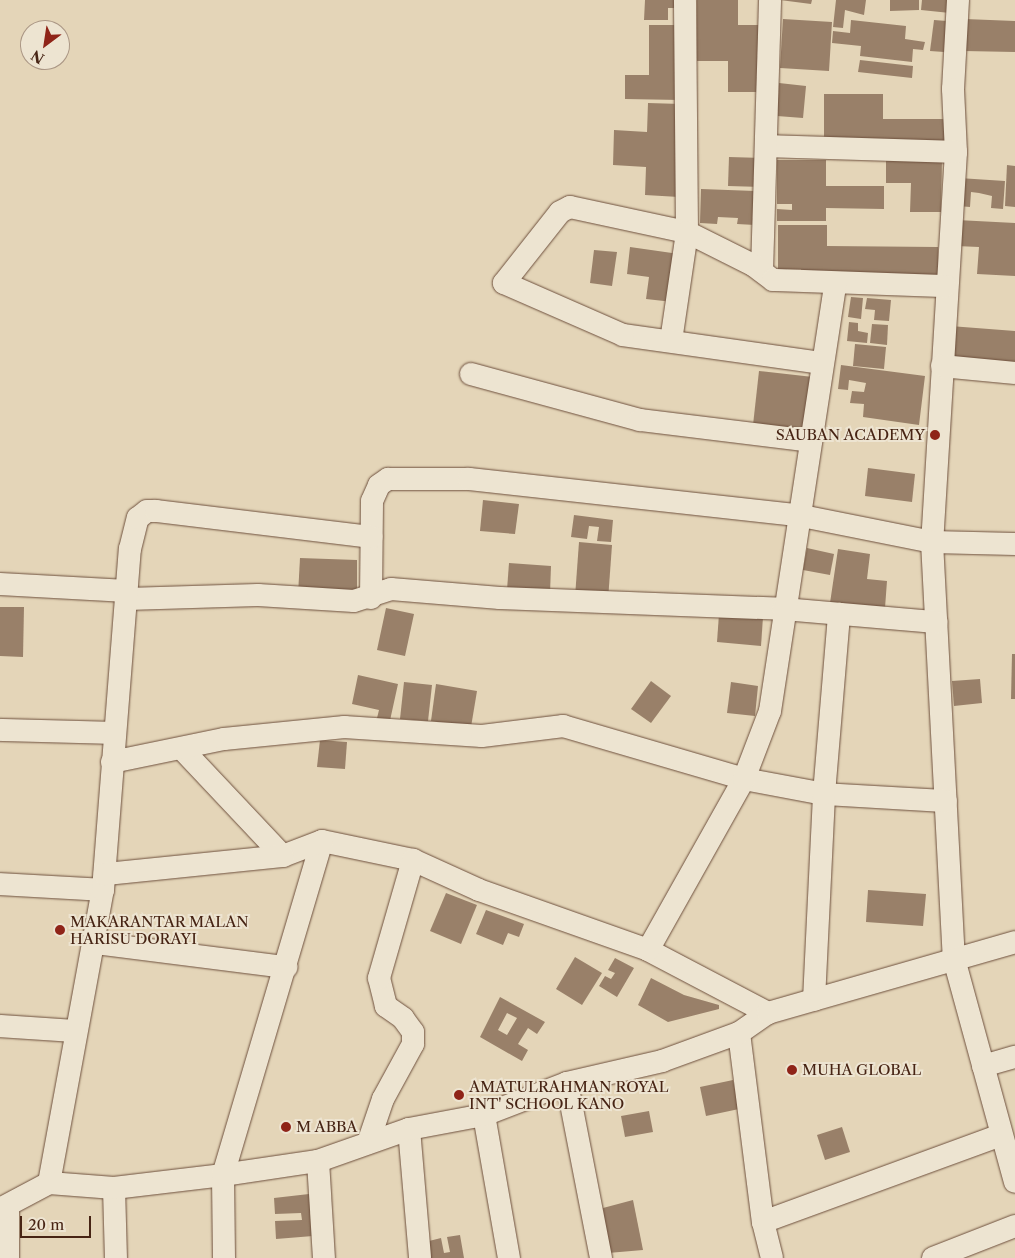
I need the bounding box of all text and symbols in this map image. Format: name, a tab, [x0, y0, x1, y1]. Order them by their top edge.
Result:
north arrow	[20, 20, 70, 70]
text: N	[28, 46, 48, 68]
place label: SAUBAN ACADEMY	[775, 426, 925, 444]
marker: SAUBAN ACADEMY	[929, 429, 941, 441]
place label: MAKARANTAR MALAN HARISU DORAYI	[70, 912, 249, 947]
marker: MAKARANTAR MALAN HARISU DORAYI	[54, 924, 66, 936]
place label: MUHA GLOBAL	[802, 1061, 922, 1079]
marker: MUHA GLOBAL	[786, 1064, 798, 1076]
place label: AMATULRAHMAN ROYAL INT' SCHOOL KANO	[469, 1077, 669, 1112]
marker: AMATULRAHMAN ROYAL INT' SCHOOL KANO	[453, 1089, 465, 1101]
place label: M ABBA	[296, 1118, 358, 1136]
marker: M ABBA	[280, 1121, 292, 1133]
scale bar	[22, 1206, 94, 1238]
text: 20 m	[28, 1215, 64, 1234]

